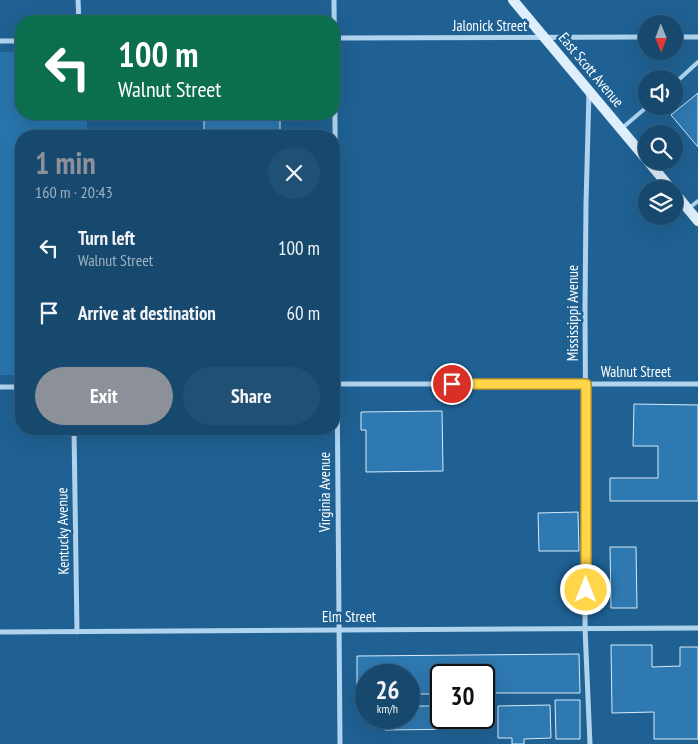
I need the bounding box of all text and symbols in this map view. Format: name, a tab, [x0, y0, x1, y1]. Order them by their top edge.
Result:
north arrow	[638, 15, 682, 60]
map controls	[638, 15, 683, 225]
street label: Jalonick Street	[452, 16, 527, 35]
street label: East Scott Avenue	[555, 28, 628, 111]
text: 100 m	[118, 31, 199, 77]
icon: left	[35, 35, 100, 100]
button: sound	[638, 70, 683, 115]
text: Walnut Street	[118, 75, 221, 103]
button: search	[638, 125, 683, 170]
text: 1 min	[35, 143, 96, 182]
button: close	[268, 147, 320, 199]
button: layers	[638, 180, 683, 225]
text: 160 m · 20:43	[35, 182, 113, 202]
text: Turn left	[78, 226, 135, 250]
icon: left	[35, 234, 63, 262]
text: 100 m	[278, 236, 320, 260]
text: Walnut Street	[78, 250, 153, 270]
street label: Mississippi Avenue	[563, 265, 582, 361]
icon: arrive	[35, 299, 63, 327]
text: Arrive at destination	[78, 301, 216, 325]
text: 60 m	[287, 301, 320, 325]
street label: Walnut Street	[601, 362, 671, 381]
pin	[431, 363, 473, 405]
button: Exit	[35, 367, 173, 425]
button: Share	[183, 367, 320, 425]
icon: arrive	[438, 370, 466, 398]
street label: Virginia Avenue	[315, 452, 334, 533]
street label: Kentucky Avenue	[52, 487, 73, 575]
position arrow	[559, 563, 611, 615]
street label: Elm Street	[322, 607, 376, 626]
speed limit sign: 30	[430, 664, 495, 729]
text: 26	[376, 674, 399, 706]
text: km/h	[377, 701, 398, 716]

